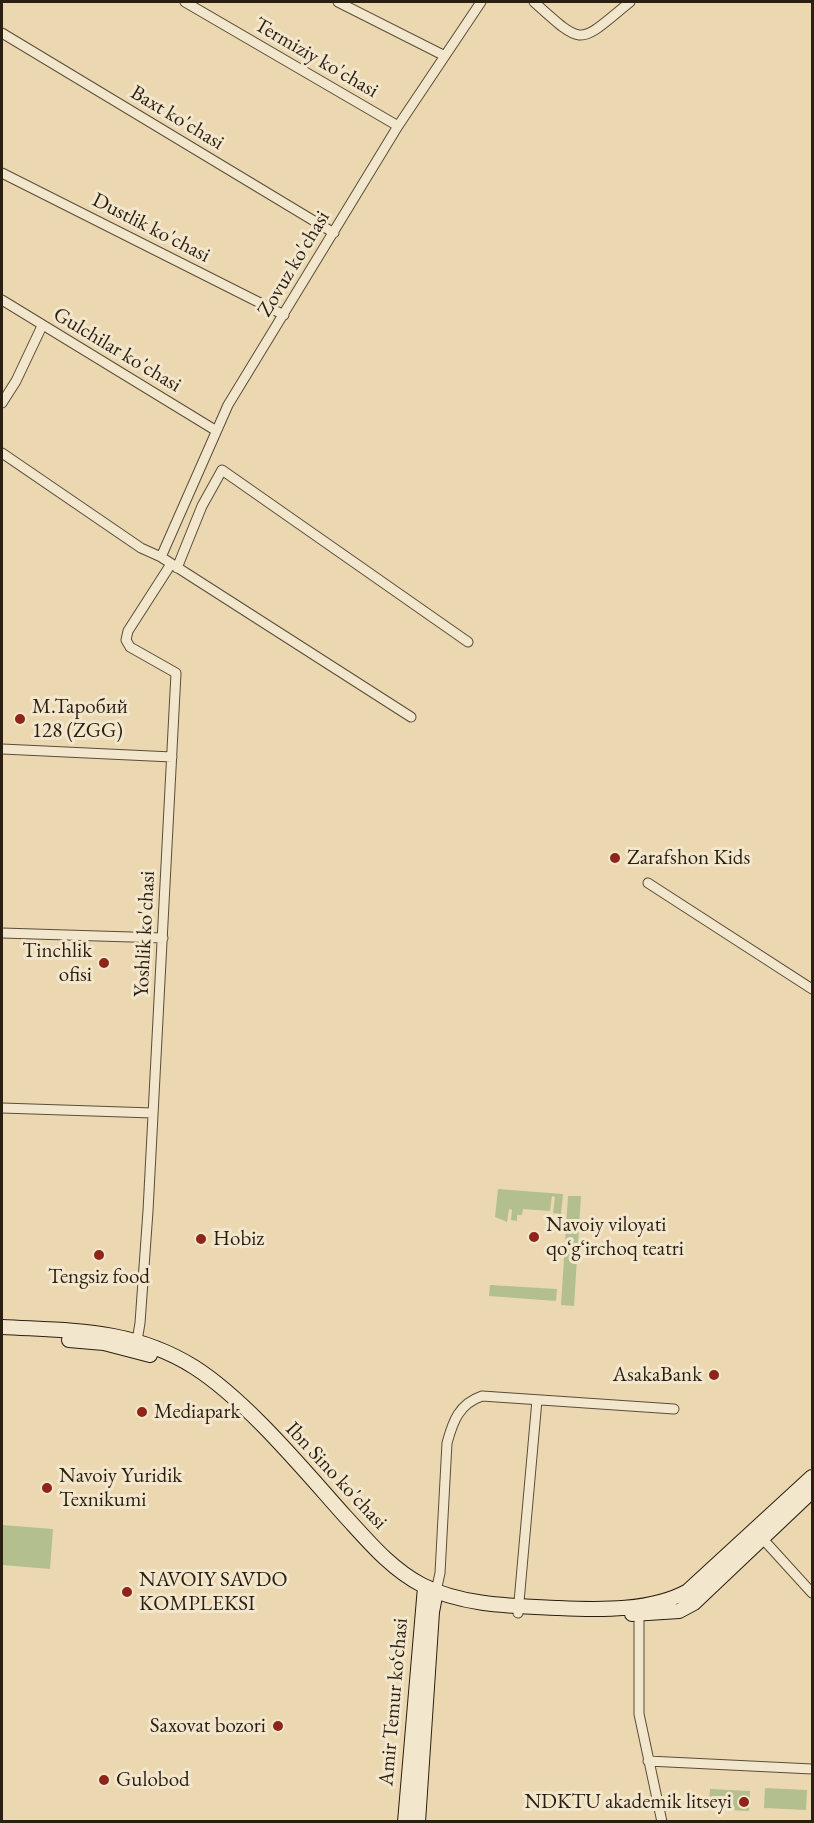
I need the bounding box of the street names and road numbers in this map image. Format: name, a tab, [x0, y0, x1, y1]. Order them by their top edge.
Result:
street label: Termiziy ko'chasi	[249, 12, 383, 104]
street label: Baxt ko'chasi	[126, 80, 228, 156]
street label: Dustlik ko'chasi	[88, 188, 214, 268]
street label: Zovuz ko'chasi	[252, 206, 336, 322]
street label: Gulchilar ko'chasi	[49, 302, 185, 398]
street label: Yoshlik ko'chasi	[129, 870, 161, 998]
street label: Ibn Sino ko'chasi	[280, 1417, 392, 1535]
street label: Amir Temur ko‘chasi	[374, 1617, 414, 1787]

